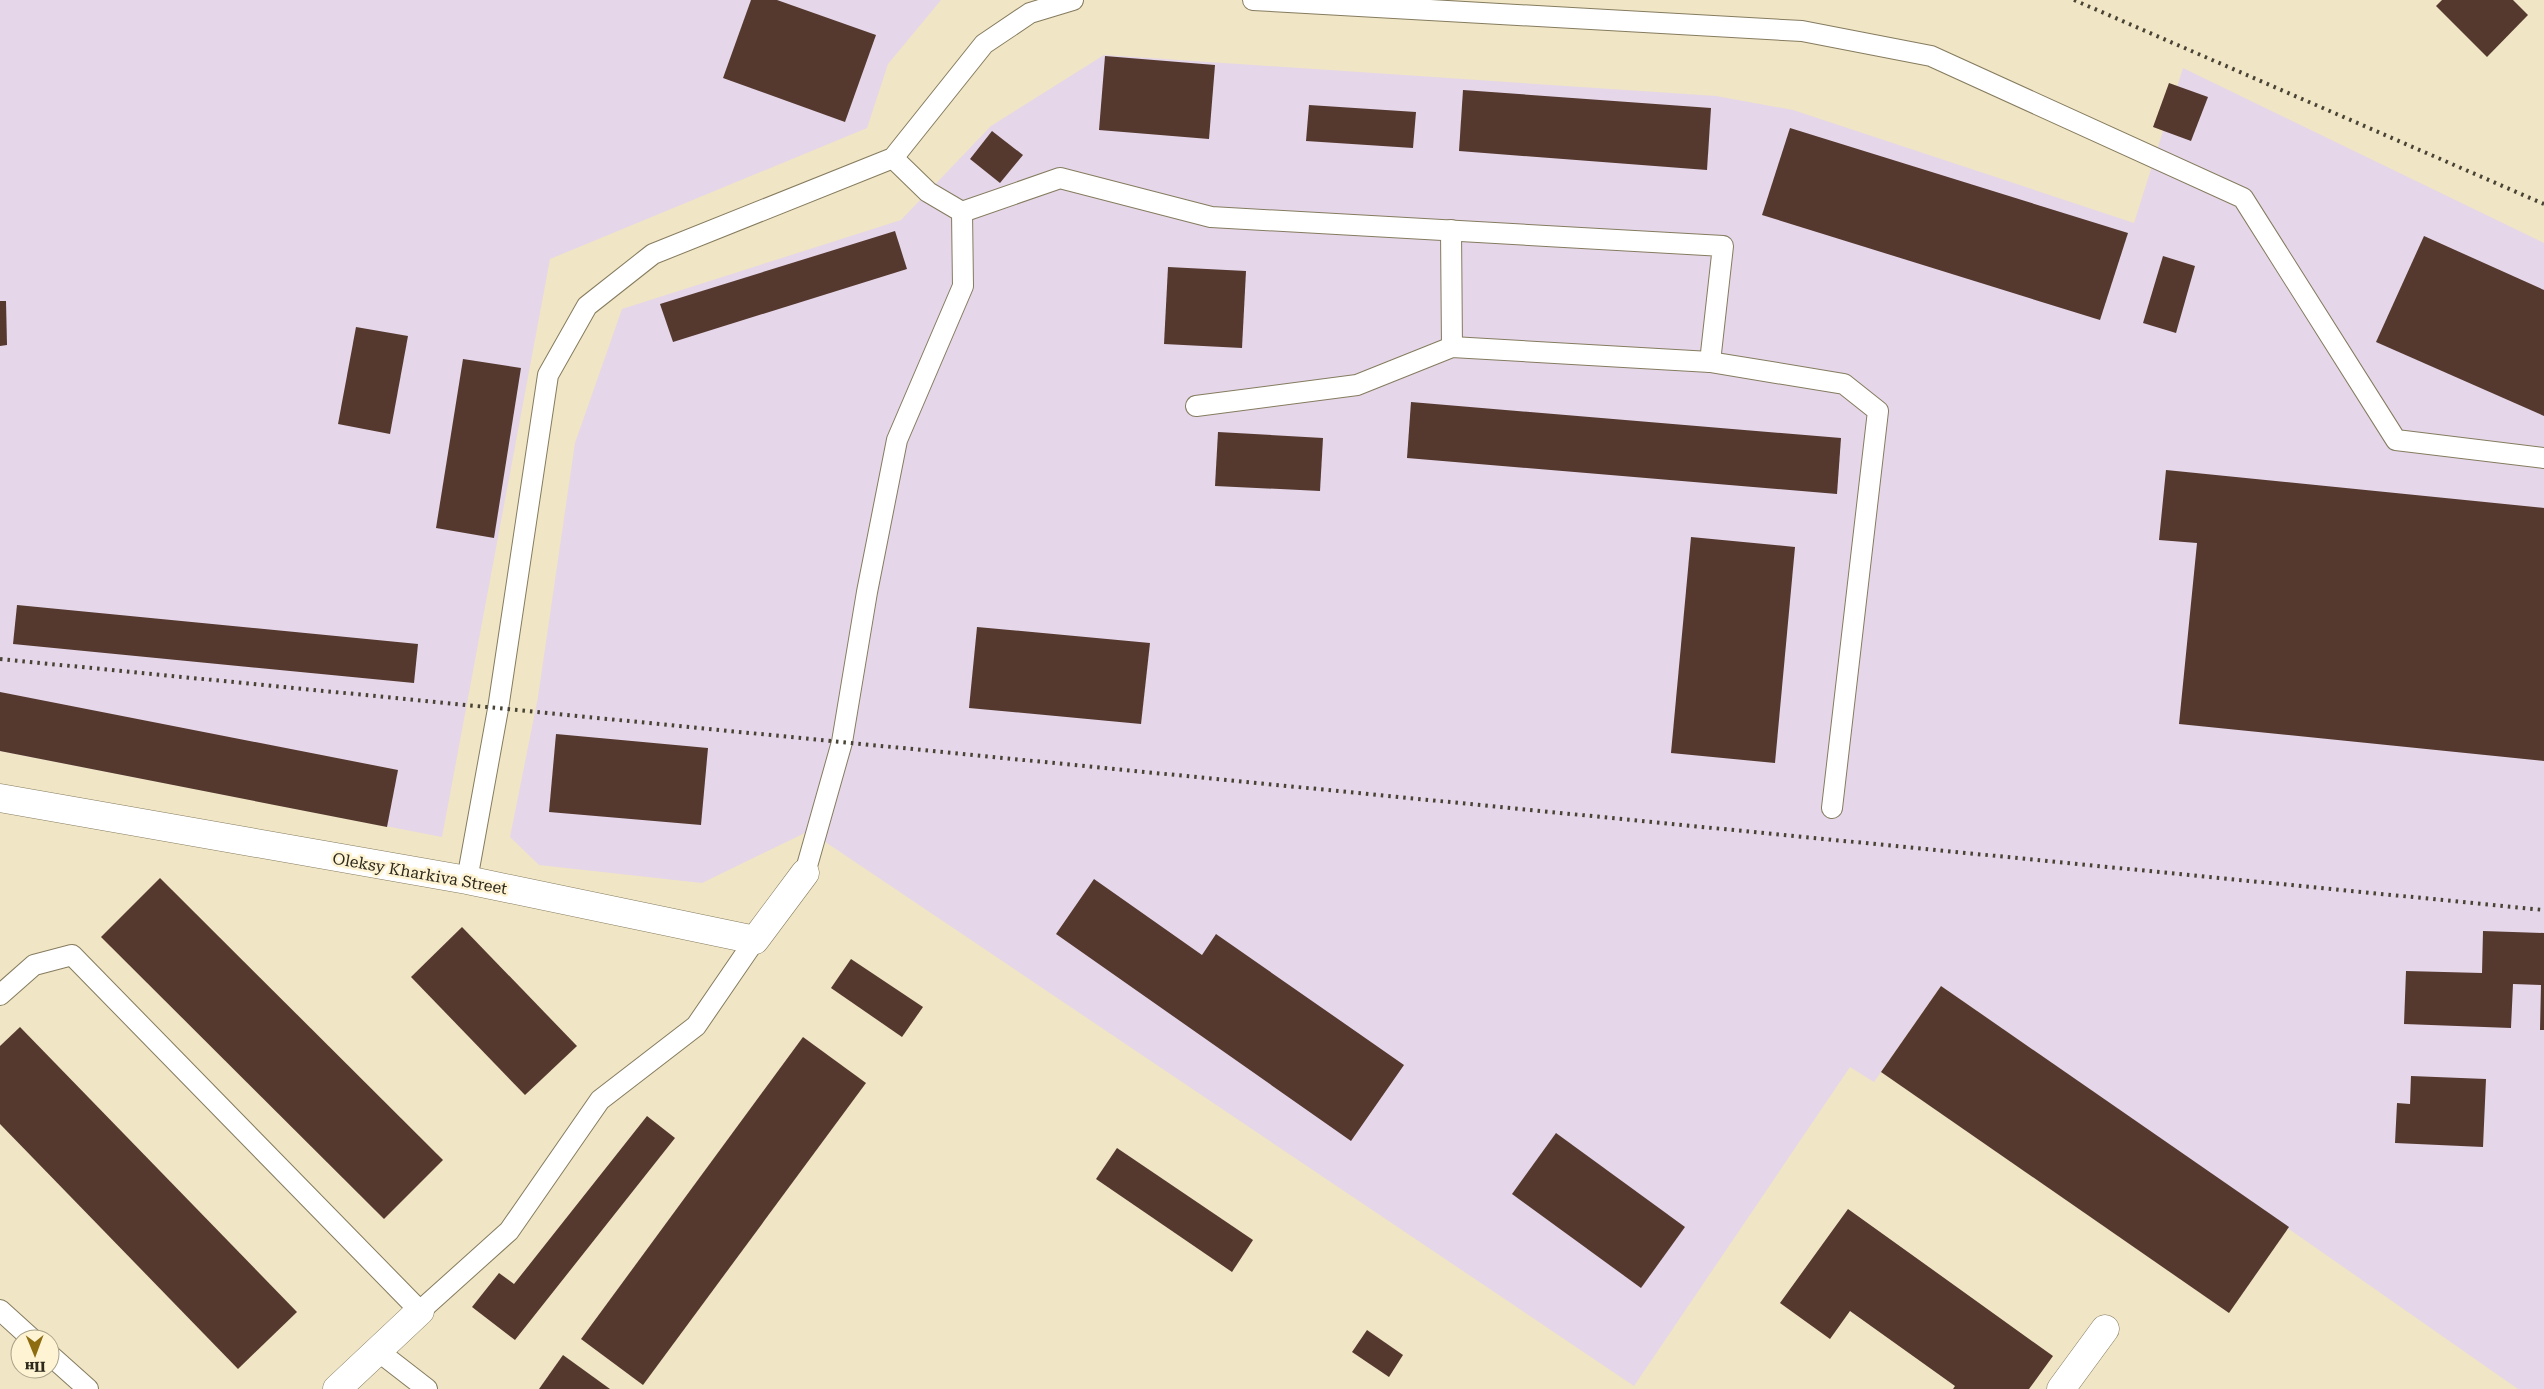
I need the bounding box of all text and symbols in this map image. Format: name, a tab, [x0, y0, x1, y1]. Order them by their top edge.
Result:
street label: Oleksy Kharkiva Street	[331, 849, 509, 898]
north arrow	[10, 1329, 60, 1379]
text: Пн	[24, 1359, 46, 1375]

